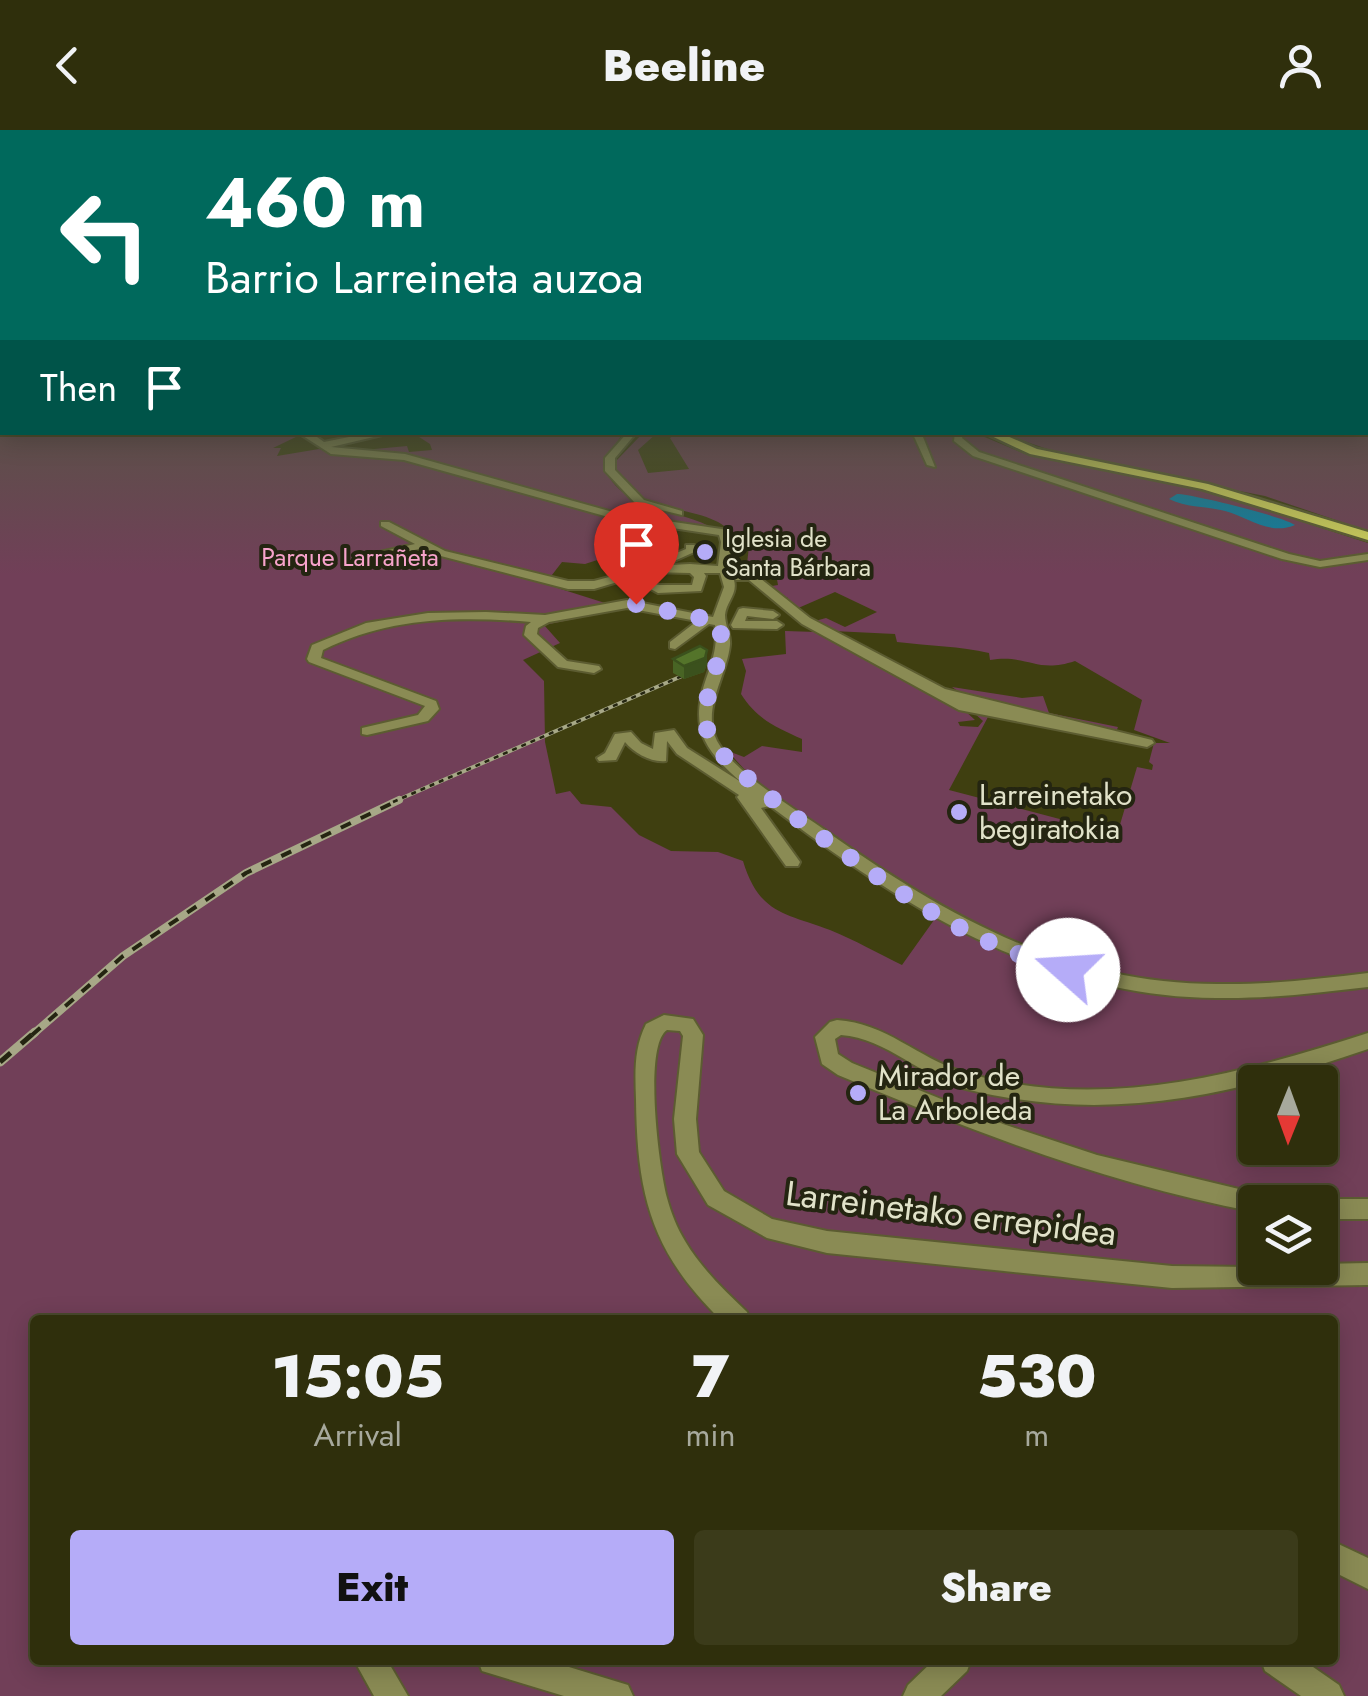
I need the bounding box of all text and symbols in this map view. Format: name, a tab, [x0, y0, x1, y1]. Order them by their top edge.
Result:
text: Beeline	[603, 33, 765, 98]
icon: back	[40, 38, 95, 93]
icon: person	[1273, 38, 1328, 93]
text: 460 m	[205, 152, 425, 253]
icon: left	[40, 170, 170, 300]
text: Barrio Larreineta auzoa	[205, 245, 644, 310]
text: Then	[40, 360, 117, 415]
icon: arrive	[137, 360, 192, 415]
pin	[594, 502, 679, 605]
icon: arrive	[609, 517, 664, 572]
place label: Iglesia de Santa Bárbara	[725, 520, 871, 585]
park label: Parque Larrañeta	[261, 539, 439, 575]
marker: Iglesia de Santa Bárbara	[694, 541, 716, 563]
place label: Larreinetako begiratokia	[979, 773, 1132, 850]
marker: Larreinetako begiratokia	[948, 801, 970, 823]
position arrow	[1016, 918, 1120, 1022]
place label: Mirador de La Arboleda	[878, 1054, 1032, 1131]
north arrow	[1238, 1065, 1338, 1165]
map controls	[1238, 1065, 1338, 1285]
marker: Mirador de La Arboleda	[847, 1082, 869, 1104]
street label: Larreinetako errepidea	[783, 1168, 1119, 1258]
button: layers	[1238, 1185, 1338, 1285]
text: 15:05	[271, 1333, 444, 1420]
text: 7	[692, 1333, 729, 1420]
text: 530	[977, 1333, 1097, 1420]
text: Arrival	[314, 1412, 402, 1458]
text: min	[685, 1412, 736, 1458]
text: m	[1024, 1412, 1049, 1458]
button: Exit	[70, 1530, 674, 1645]
button: Share	[694, 1530, 1298, 1645]

